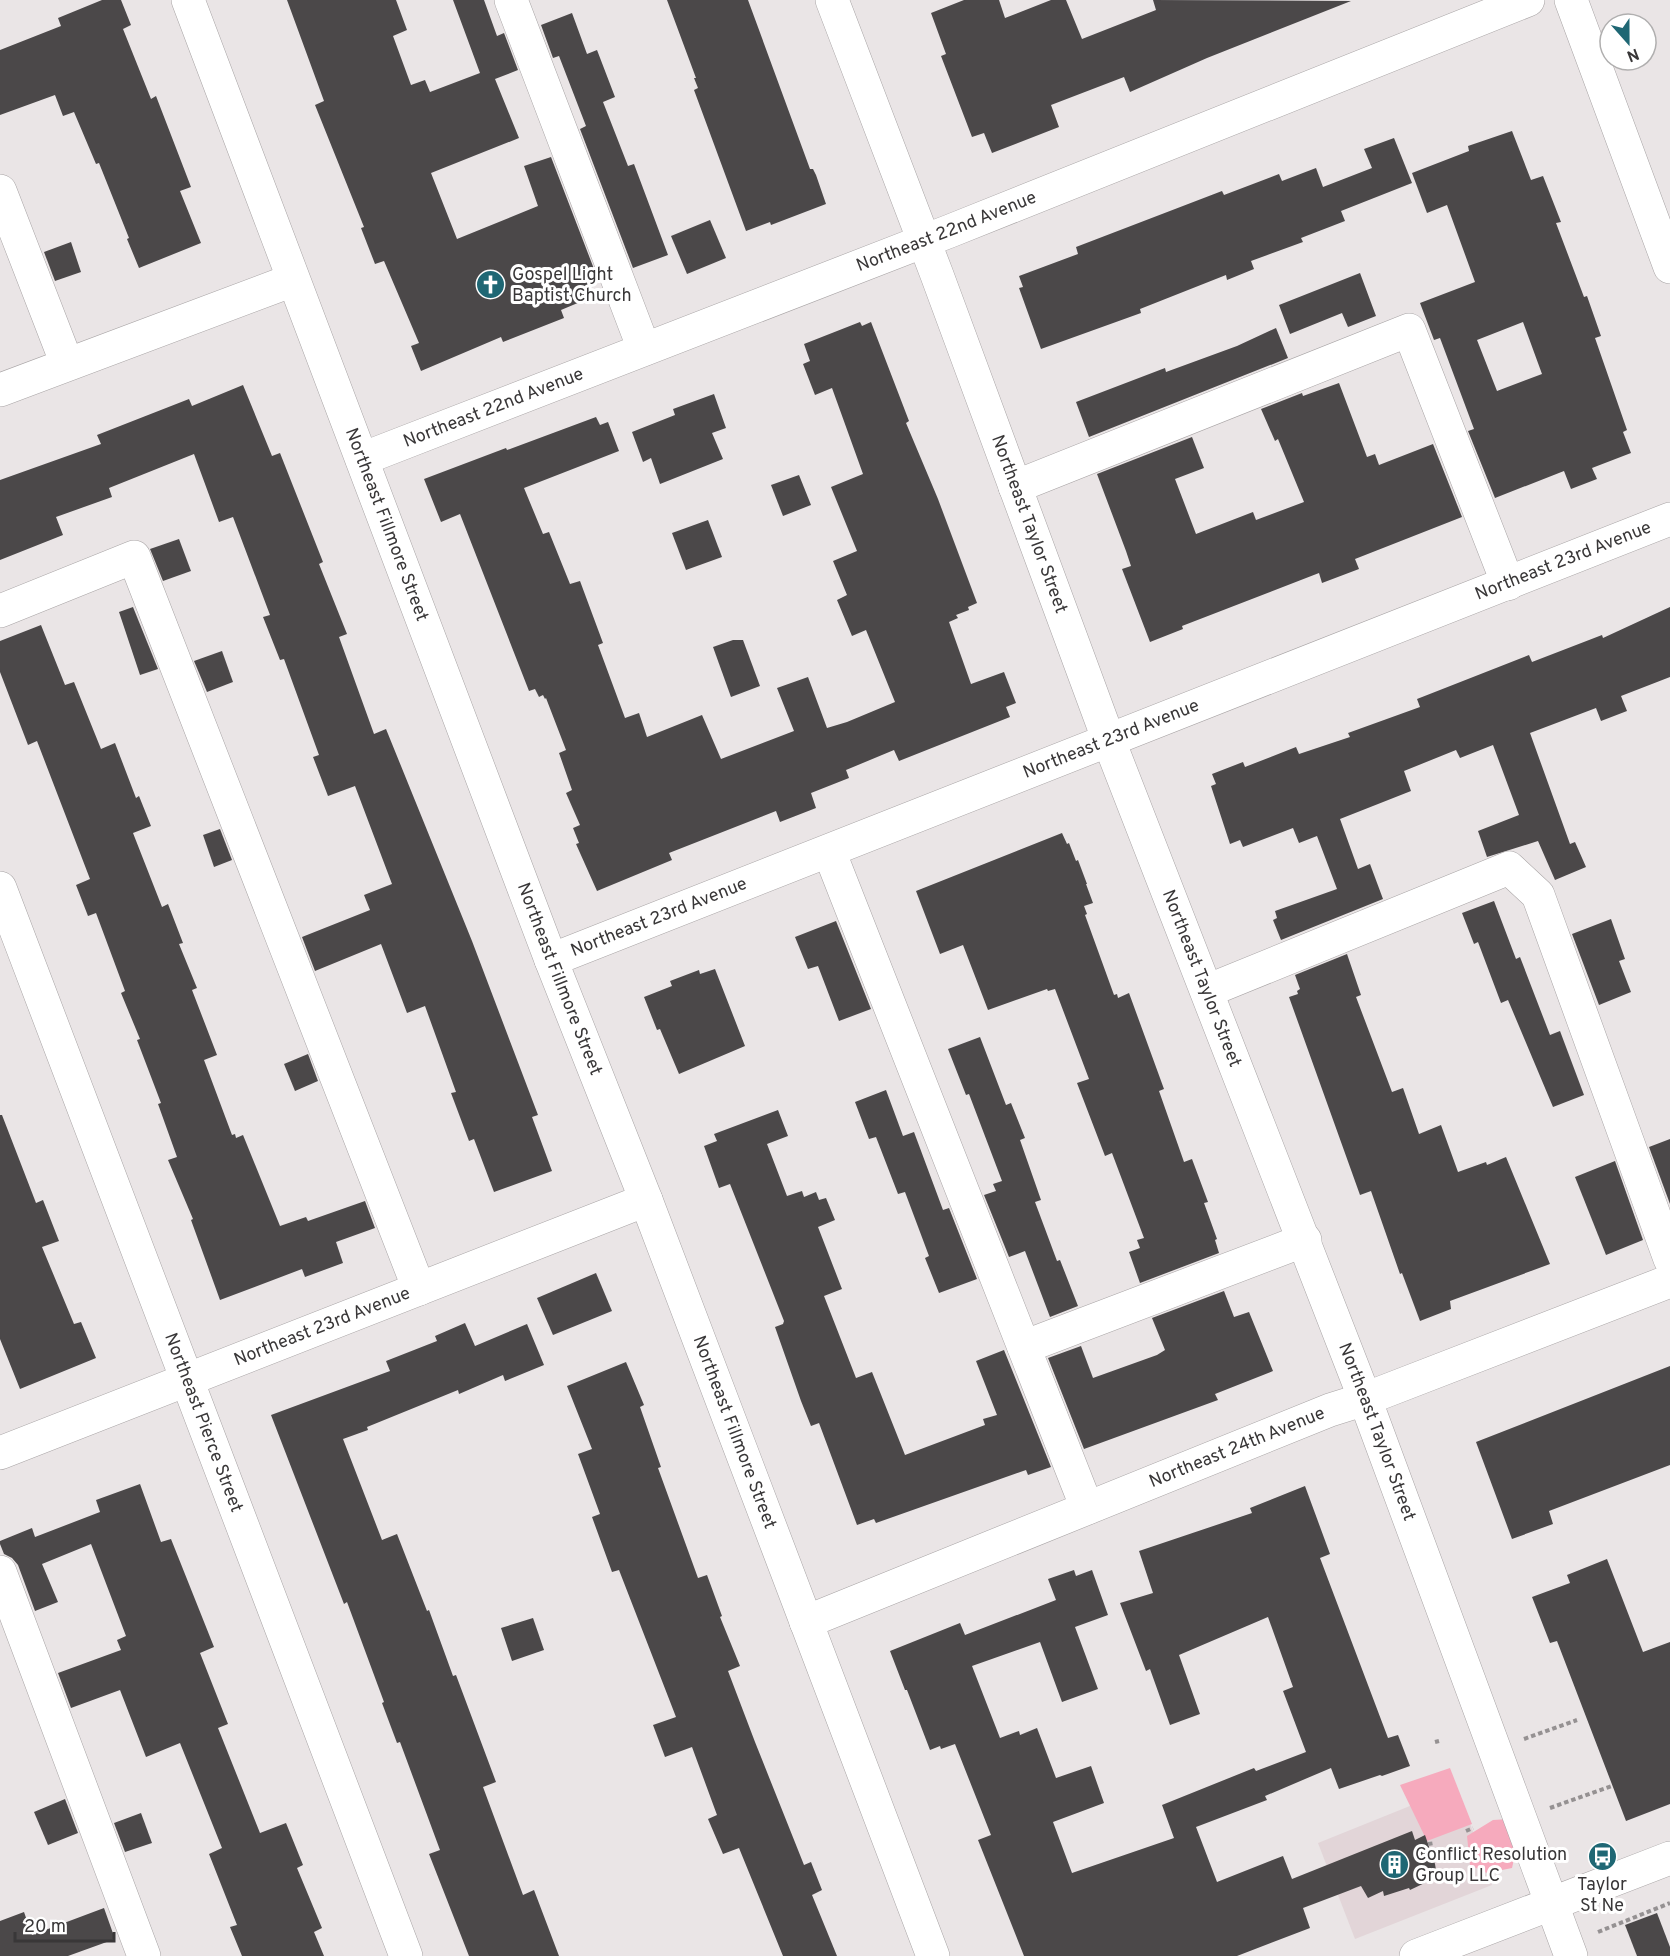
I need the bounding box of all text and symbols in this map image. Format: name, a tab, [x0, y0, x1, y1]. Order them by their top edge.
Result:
north arrow	[1598, 12, 1658, 72]
text: N	[1624, 43, 1642, 66]
street label: Northeast 22nd Avenue	[853, 186, 1040, 278]
place label: Gospel Light Baptist Church	[512, 264, 632, 308]
church icon: Gospel Light Baptist Church	[475, 269, 507, 301]
street label: Northeast 22nd Avenue	[400, 363, 587, 453]
street label: Northeast Fillmore Street	[339, 425, 433, 625]
street label: Northeast Taylor Street	[986, 432, 1072, 617]
street label: Northeast 23rd Avenue	[1472, 516, 1655, 606]
street label: Northeast 23rd Avenue	[1020, 694, 1203, 784]
street label: Northeast 23rd Avenue	[567, 872, 750, 963]
street label: Northeast Fillmore Street	[511, 879, 607, 1079]
street label: Northeast Taylor Street	[1157, 887, 1246, 1071]
street label: Northeast 23rd Avenue	[231, 1282, 414, 1372]
street label: Northeast Pierce Street	[159, 1330, 248, 1516]
street label: Northeast Fillmore Street	[687, 1332, 781, 1532]
street label: Northeast Taylor Street	[1333, 1340, 1421, 1524]
street label: Northeast 24th Avenue	[1146, 1402, 1328, 1493]
bus stop icon: Taylor St Ne	[1586, 1840, 1618, 1872]
place label: Conflict Resolution Group LLC	[1415, 1844, 1567, 1888]
building icon: Conflict Resolution Group LLC	[1378, 1849, 1410, 1881]
place label: Taylor St Ne	[1577, 1874, 1627, 1918]
scale bar	[15, 1905, 114, 1943]
text: 20 m	[24, 1916, 66, 1939]

